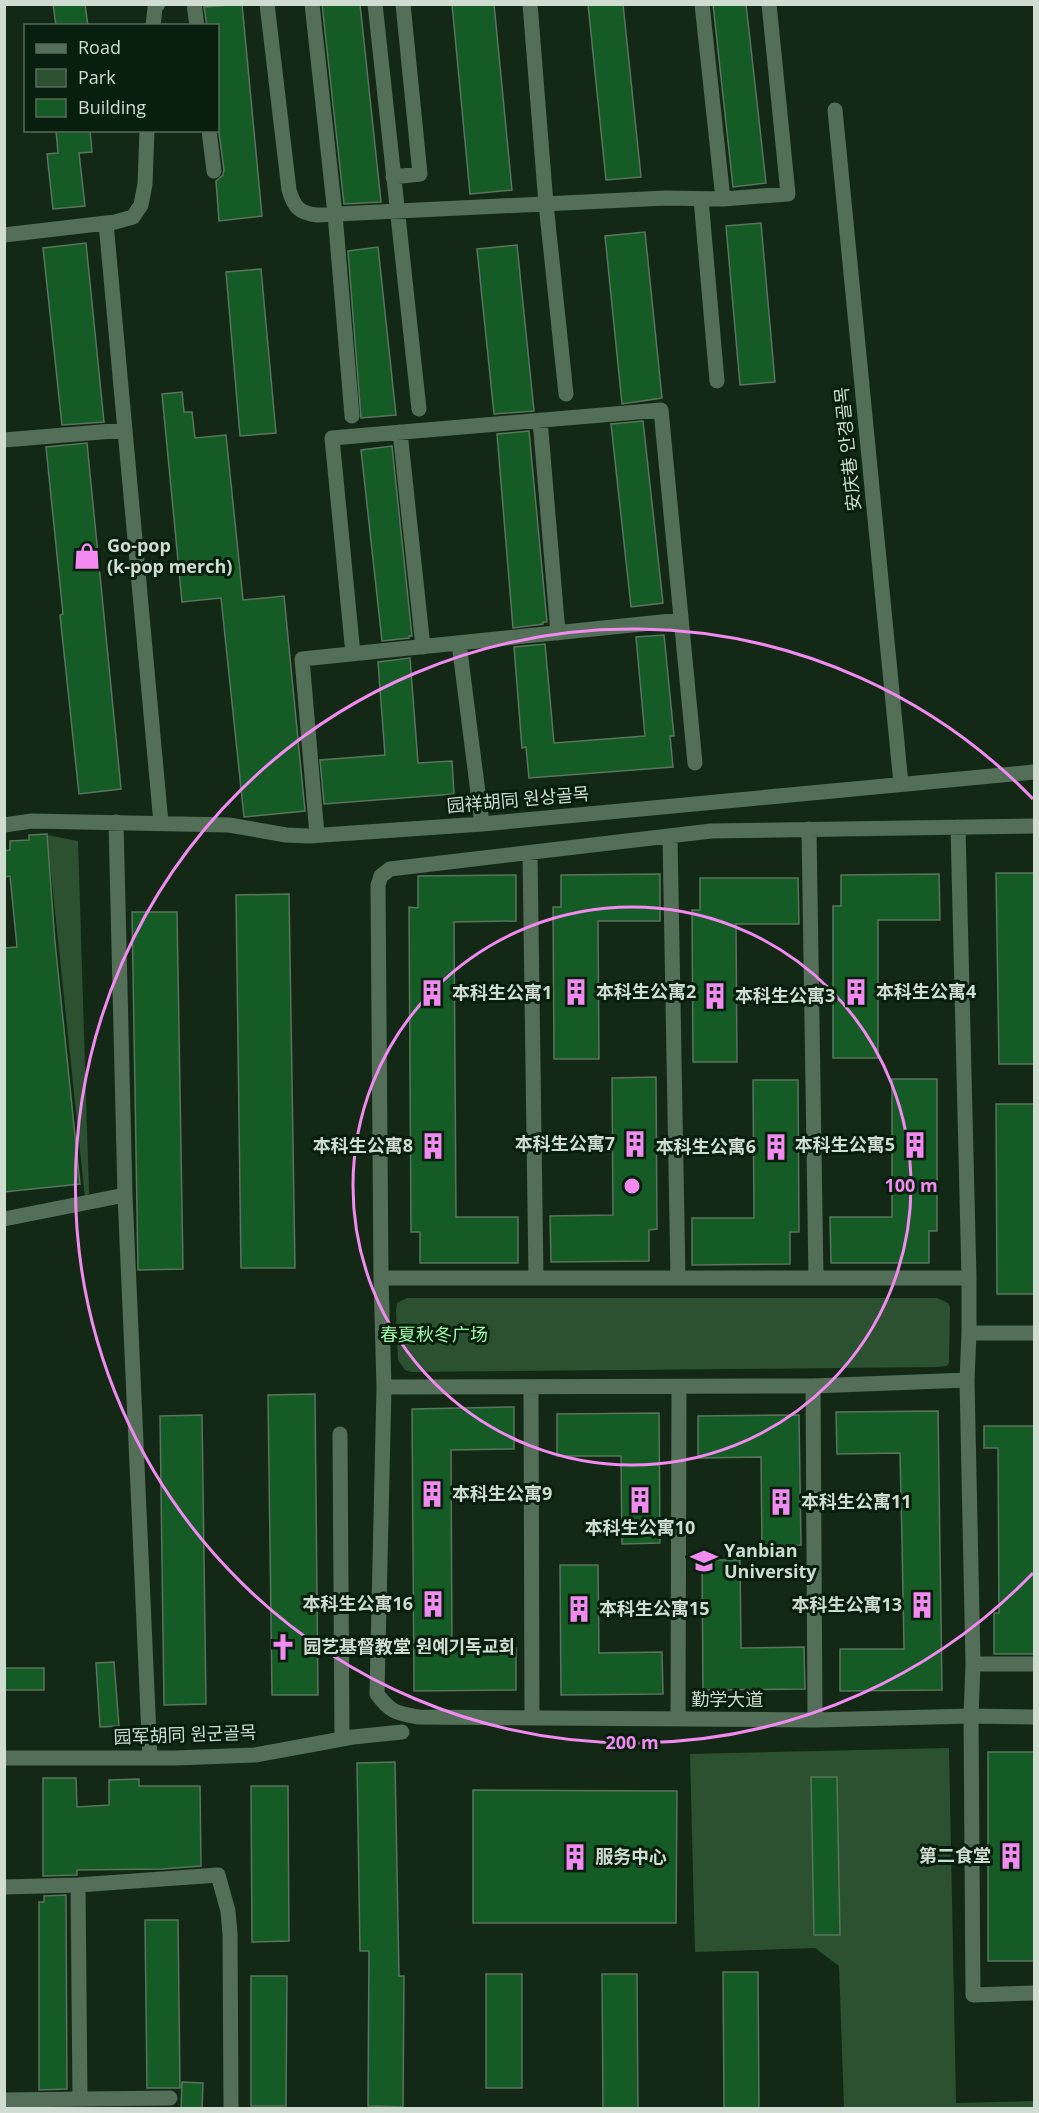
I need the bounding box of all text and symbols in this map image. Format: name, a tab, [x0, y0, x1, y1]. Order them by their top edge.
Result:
legend	[24, 24, 219, 132]
text: Road	[78, 35, 121, 59]
text: Park	[78, 65, 116, 89]
text: Building	[78, 95, 146, 119]
street label: 安庆巷 안경골목	[829, 386, 865, 512]
place label: Go-pop (k-pop merch)	[107, 533, 232, 578]
shop icon: Go-pop (k-pop merch)	[72, 541, 102, 571]
street label: 园祥胡同 원상골목	[446, 781, 590, 817]
building icon: 本科生公寓2	[561, 977, 591, 1007]
building icon: 本科生公寓4	[841, 977, 871, 1007]
building icon: 本科生公寓1	[417, 978, 447, 1008]
place label: 本科生公寓2	[596, 979, 696, 1003]
place label: 本科生公寓4	[876, 979, 976, 1003]
place label: 本科生公寓1	[452, 980, 552, 1004]
building icon: 本科生公寓3	[700, 981, 730, 1011]
place label: 本科生公寓3	[735, 983, 835, 1007]
building icon: 本科生公寓7	[620, 1129, 650, 1159]
building icon: 本科生公寓5	[900, 1130, 930, 1160]
building icon: 本科生公寓8	[418, 1131, 448, 1161]
place label: 本科生公寓7	[515, 1131, 615, 1155]
building icon: 本科生公寓6	[761, 1132, 791, 1162]
place label: 本科生公寓5	[795, 1132, 895, 1156]
place label: 本科生公寓8	[313, 1133, 413, 1157]
place label: 本科生公寓6	[656, 1134, 756, 1158]
text: 100 m	[884, 1173, 938, 1197]
centre of rings	[622, 1176, 642, 1196]
park label: 春夏秋冬广场	[380, 1322, 488, 1346]
building icon: 本科生公寓9	[417, 1479, 447, 1509]
place label: 本科生公寓9	[452, 1481, 552, 1505]
building icon: 本科生公寓10	[625, 1485, 655, 1515]
building icon: 本科生公寓11	[766, 1487, 796, 1517]
place label: 本科生公寓11	[801, 1489, 912, 1513]
place label: 本科生公寓10	[585, 1515, 695, 1539]
place label: Yanbian University	[724, 1538, 817, 1583]
school or university icon: Yanbian University	[689, 1546, 719, 1576]
building icon: 本科生公寓16	[418, 1589, 448, 1619]
building icon: 本科生公寓13	[907, 1590, 937, 1620]
place label: 本科生公寓16	[302, 1591, 413, 1615]
place label: 本科生公寓13	[791, 1592, 902, 1616]
building icon: 本科生公寓15	[564, 1594, 594, 1624]
place label: 本科生公寓15	[599, 1596, 710, 1620]
church icon: 园艺基督教堂 원예기독교회	[268, 1632, 298, 1662]
place label: 园艺基督教堂 원예기독교회	[303, 1634, 515, 1658]
street label: 勤学大道	[691, 1687, 763, 1711]
street label: 园军胡同 원군골목	[113, 1720, 257, 1748]
text: 200 m	[605, 1730, 659, 1754]
building icon: 第二食堂	[996, 1841, 1026, 1871]
building icon: 服务中心	[560, 1842, 590, 1872]
place label: 第二食堂	[919, 1843, 991, 1867]
place label: 服务中心	[595, 1844, 667, 1868]

